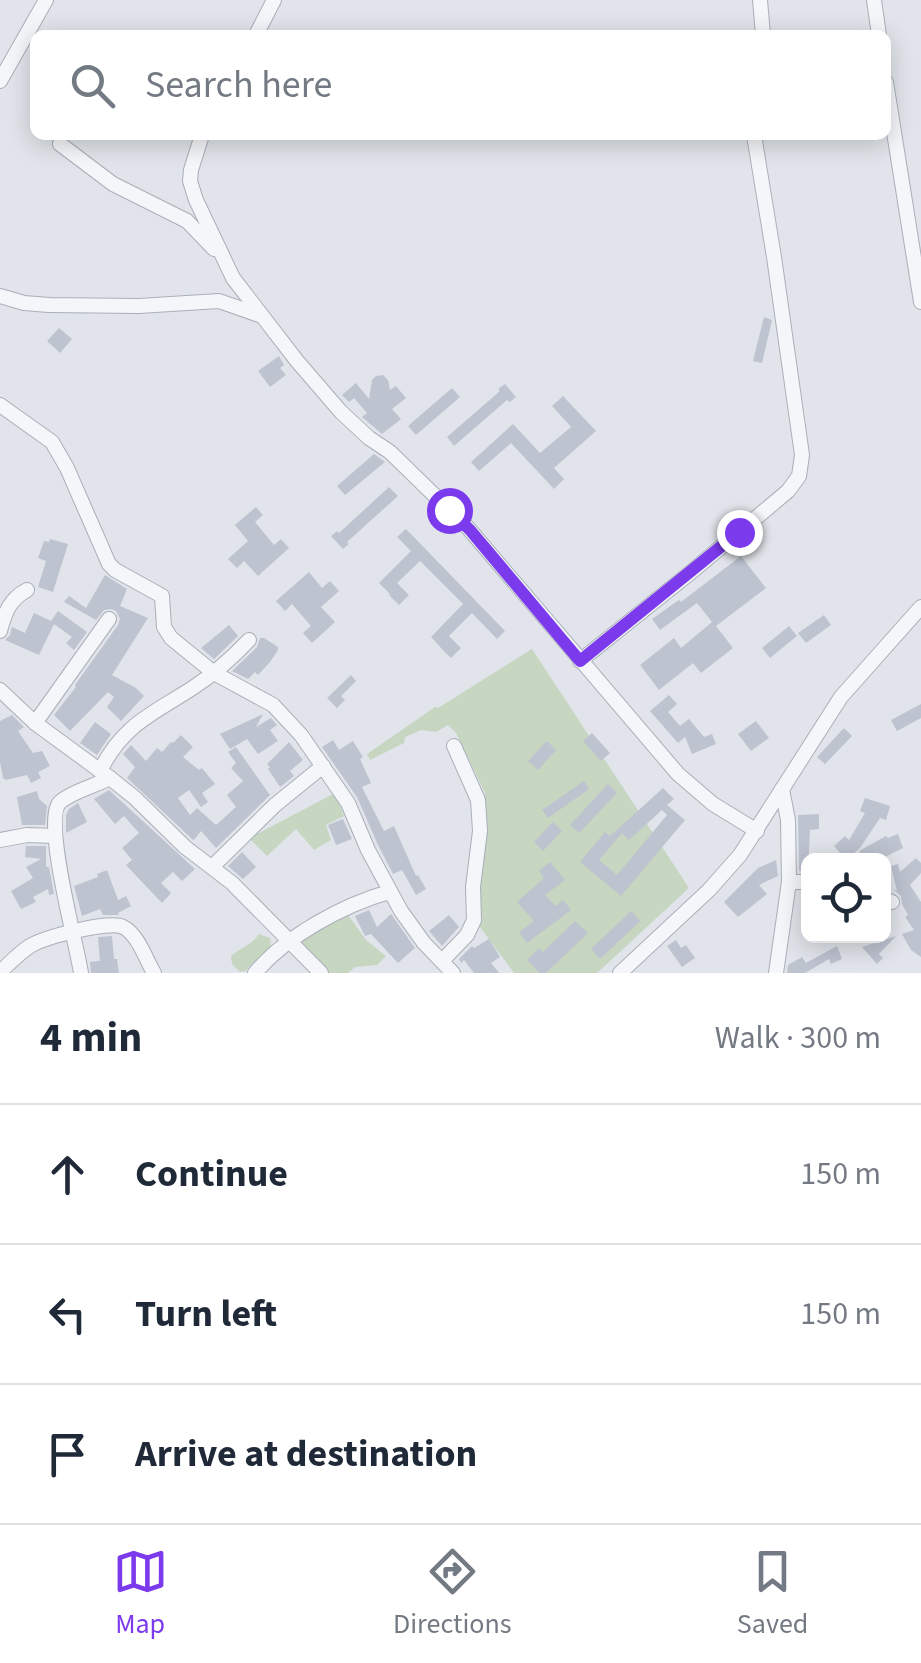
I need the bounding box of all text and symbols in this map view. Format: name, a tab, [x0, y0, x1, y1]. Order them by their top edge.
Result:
search box	[30, 30, 891, 140]
icon: search	[65, 58, 120, 113]
text: Search here	[145, 58, 332, 112]
route start	[427, 488, 473, 534]
route end	[717, 510, 763, 556]
map controls	[801, 853, 891, 943]
button: locate	[801, 853, 891, 943]
text: 4 min	[40, 1008, 142, 1068]
text: Walk · 300 m	[715, 1015, 881, 1061]
icon: ahead	[40, 1147, 95, 1202]
text: Continue	[135, 1147, 288, 1201]
text: 150 m	[800, 1151, 881, 1197]
icon: left	[40, 1287, 95, 1342]
text: Turn left	[135, 1287, 277, 1341]
text: 150 m	[800, 1291, 881, 1337]
icon: arrive	[40, 1427, 95, 1482]
text: Arrive at destination	[135, 1427, 477, 1481]
tab: Map	[113, 1544, 168, 1644]
tab: Directions	[393, 1544, 512, 1644]
tab: Saved	[737, 1544, 808, 1644]

